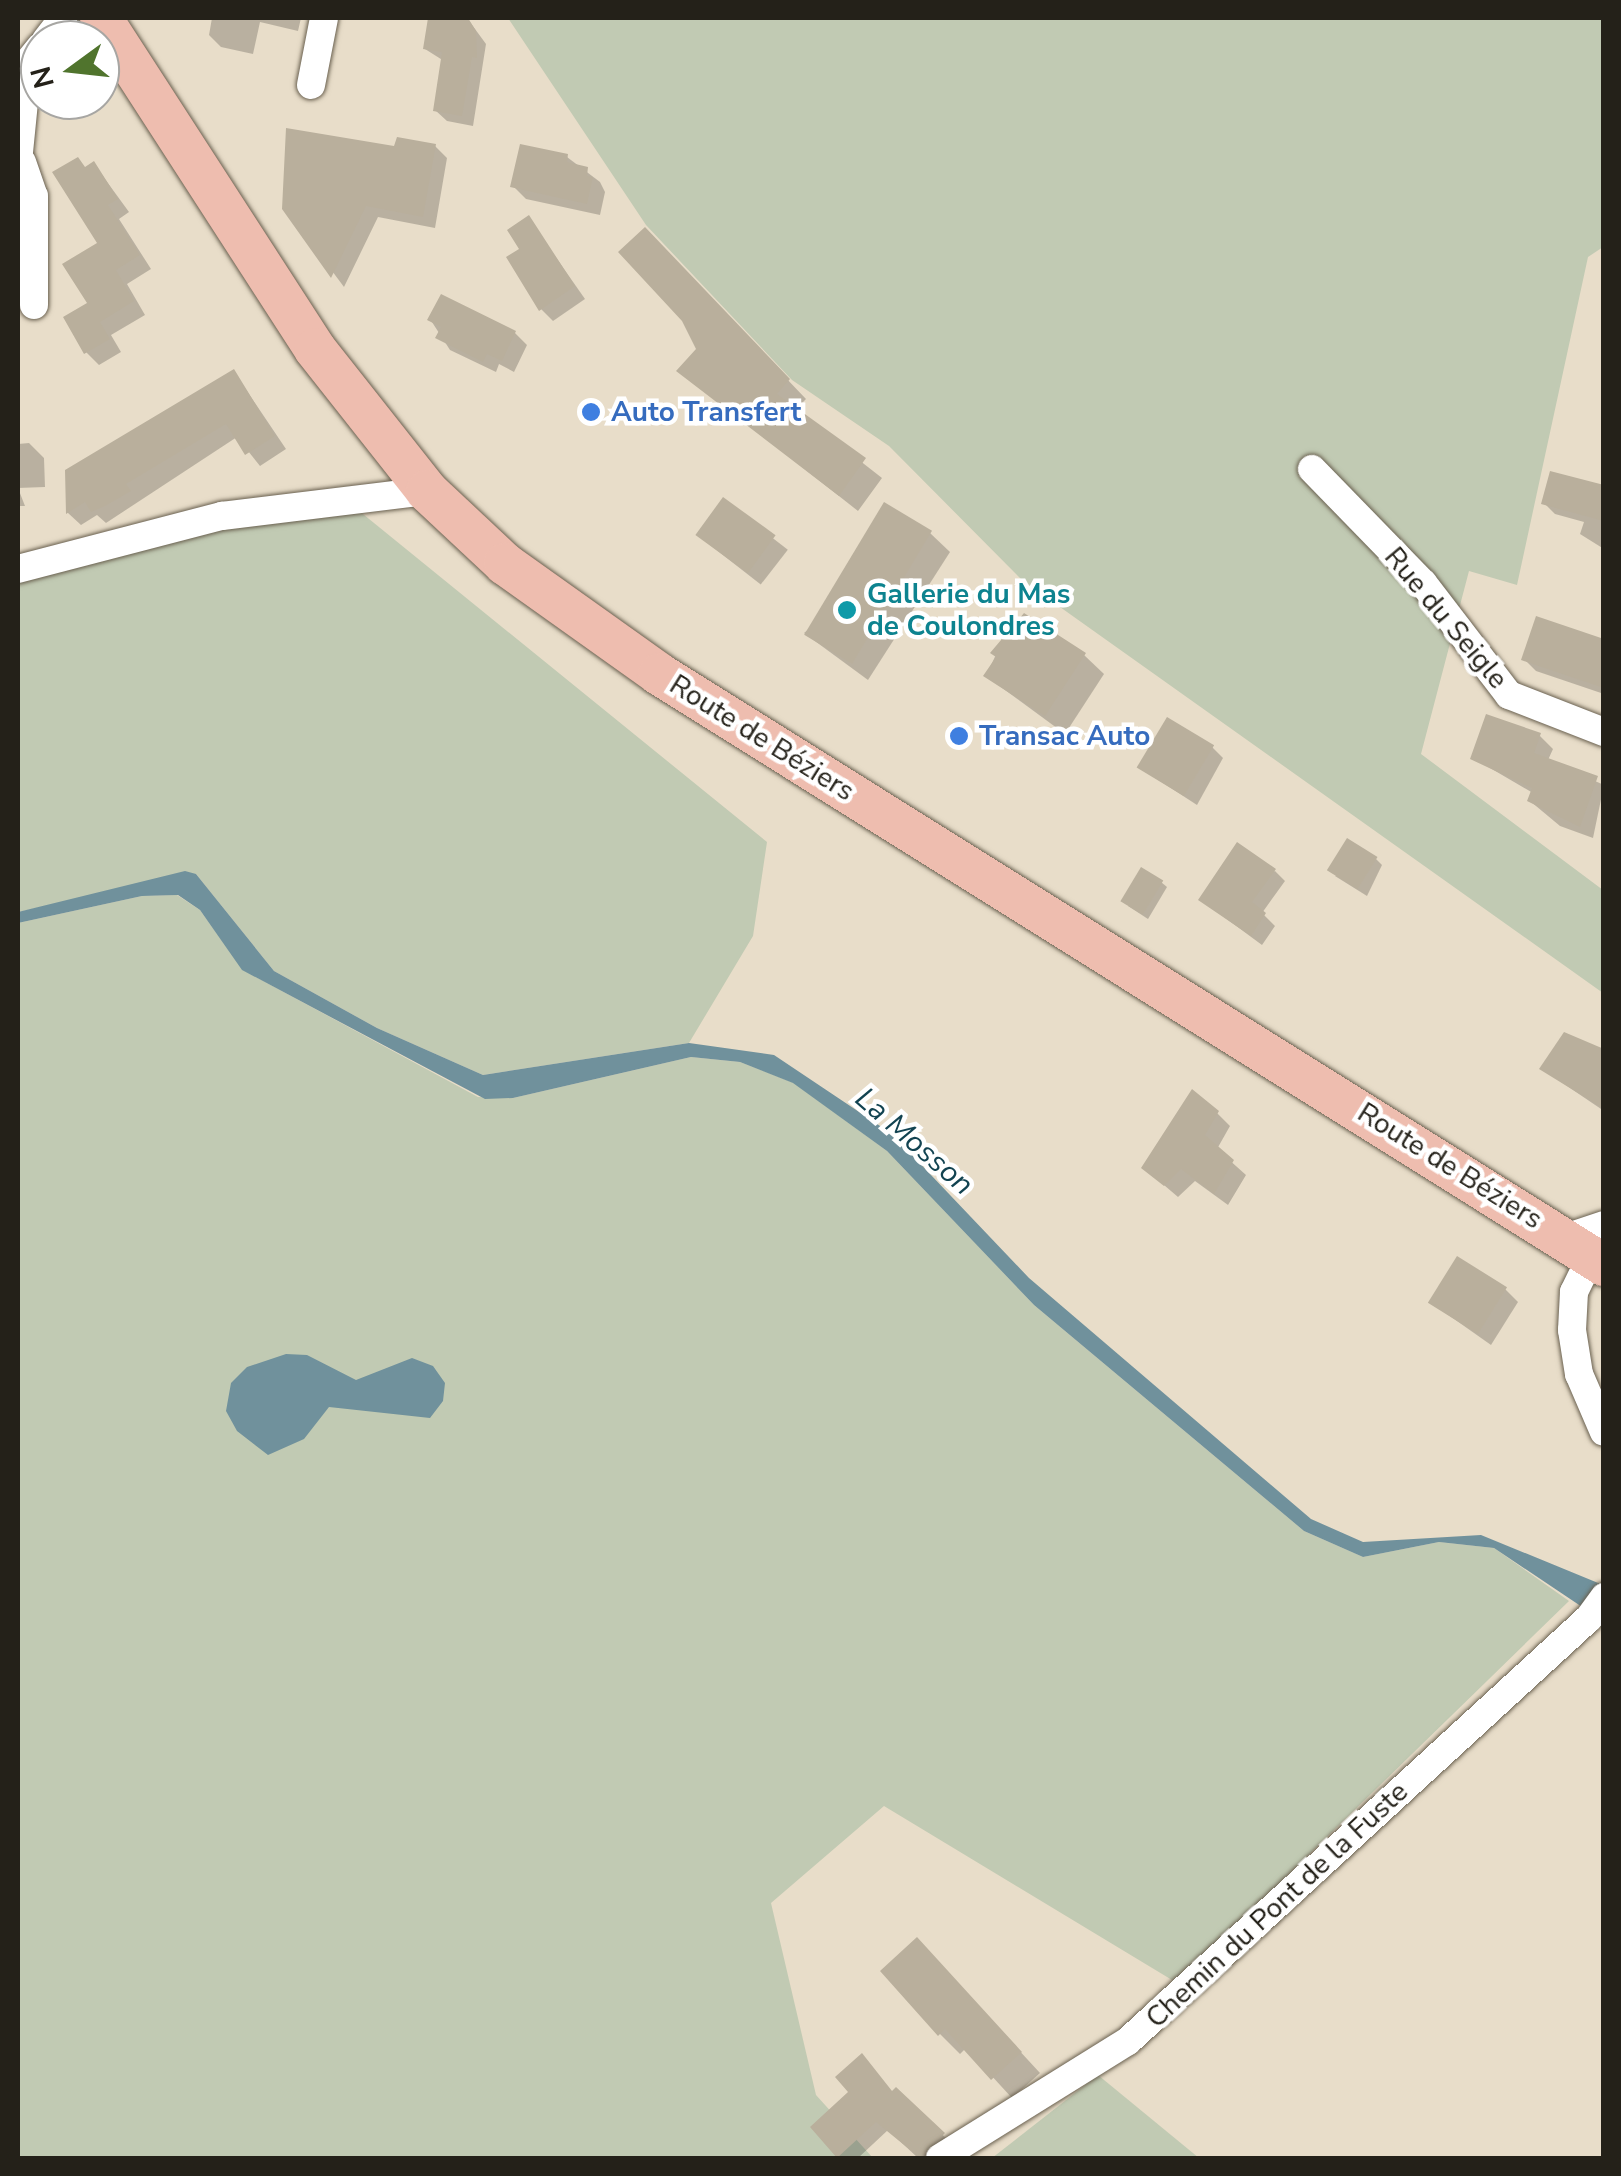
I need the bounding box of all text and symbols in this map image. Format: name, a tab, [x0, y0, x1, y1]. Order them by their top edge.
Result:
north arrow	[20, 20, 120, 120]
text: N	[22, 62, 64, 92]
place label: Auto Transfert	[611, 395, 801, 429]
marker: Auto Transfert	[580, 401, 602, 423]
street label: Rue du Seigle	[1377, 541, 1515, 695]
place label: Gallerie du Mas de Coulondres	[867, 577, 1071, 643]
marker: Gallerie du Mas de Coulondres	[836, 599, 858, 621]
street label: Route de Béziers	[663, 668, 861, 808]
place label: Transac Auto	[979, 719, 1150, 753]
marker: Transac Auto	[948, 725, 970, 747]
water label: La Mosson	[848, 1081, 980, 1203]
street label: Route de Béziers	[1351, 1096, 1549, 1236]
street label: Chemin du Pont de la Fuste	[1139, 1775, 1415, 2035]

